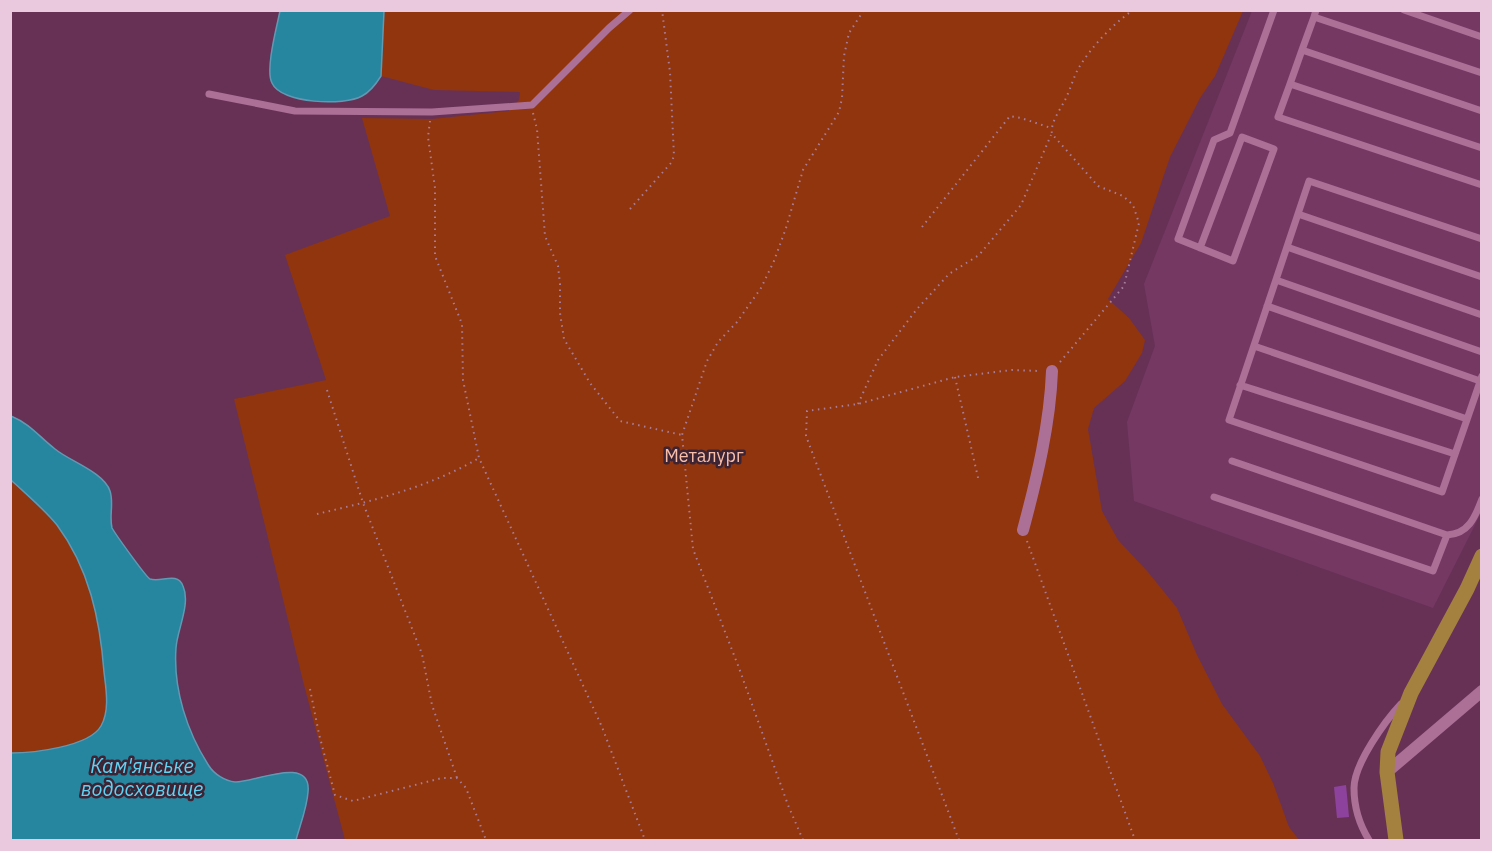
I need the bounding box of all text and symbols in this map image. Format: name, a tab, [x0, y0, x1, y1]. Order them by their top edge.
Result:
park label: Металург	[664, 444, 744, 467]
water label: Кам'янське водосховище	[81, 752, 203, 802]

